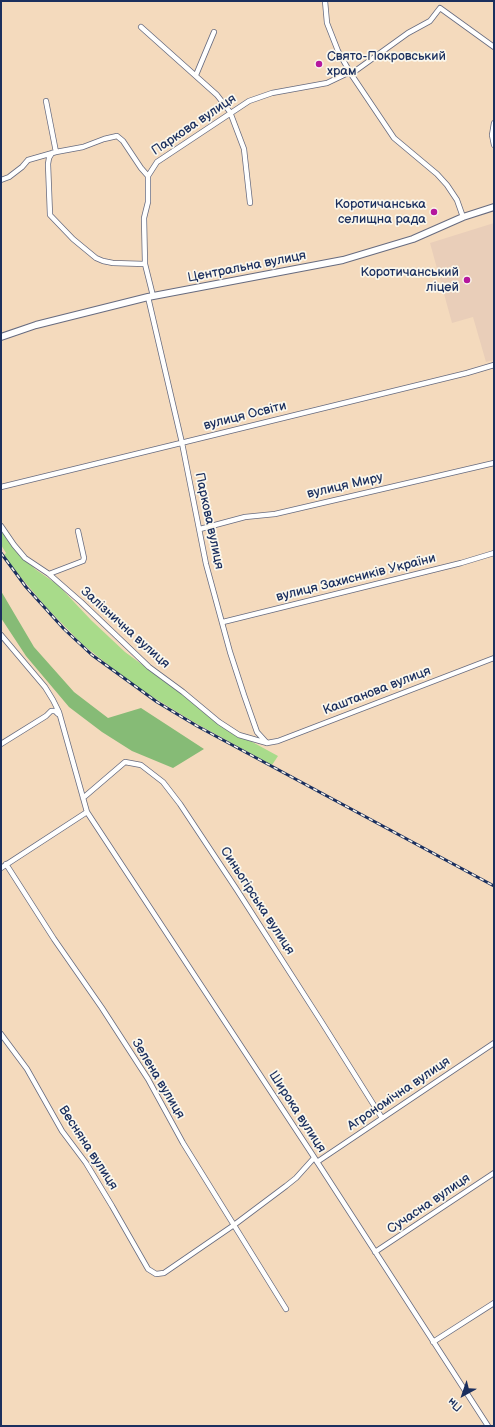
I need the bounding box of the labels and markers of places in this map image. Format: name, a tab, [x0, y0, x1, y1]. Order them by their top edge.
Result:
place label: Свято-Покровський храм	[327, 49, 446, 80]
marker: Свято-Покровський храм	[314, 59, 324, 69]
place label: Коротичанська селищна рада	[335, 197, 426, 228]
marker: Коротичанська селищна рада	[429, 207, 439, 217]
place label: Коротичанський ліцей	[360, 265, 459, 296]
marker: Коротичанський ліцей	[462, 275, 472, 285]

